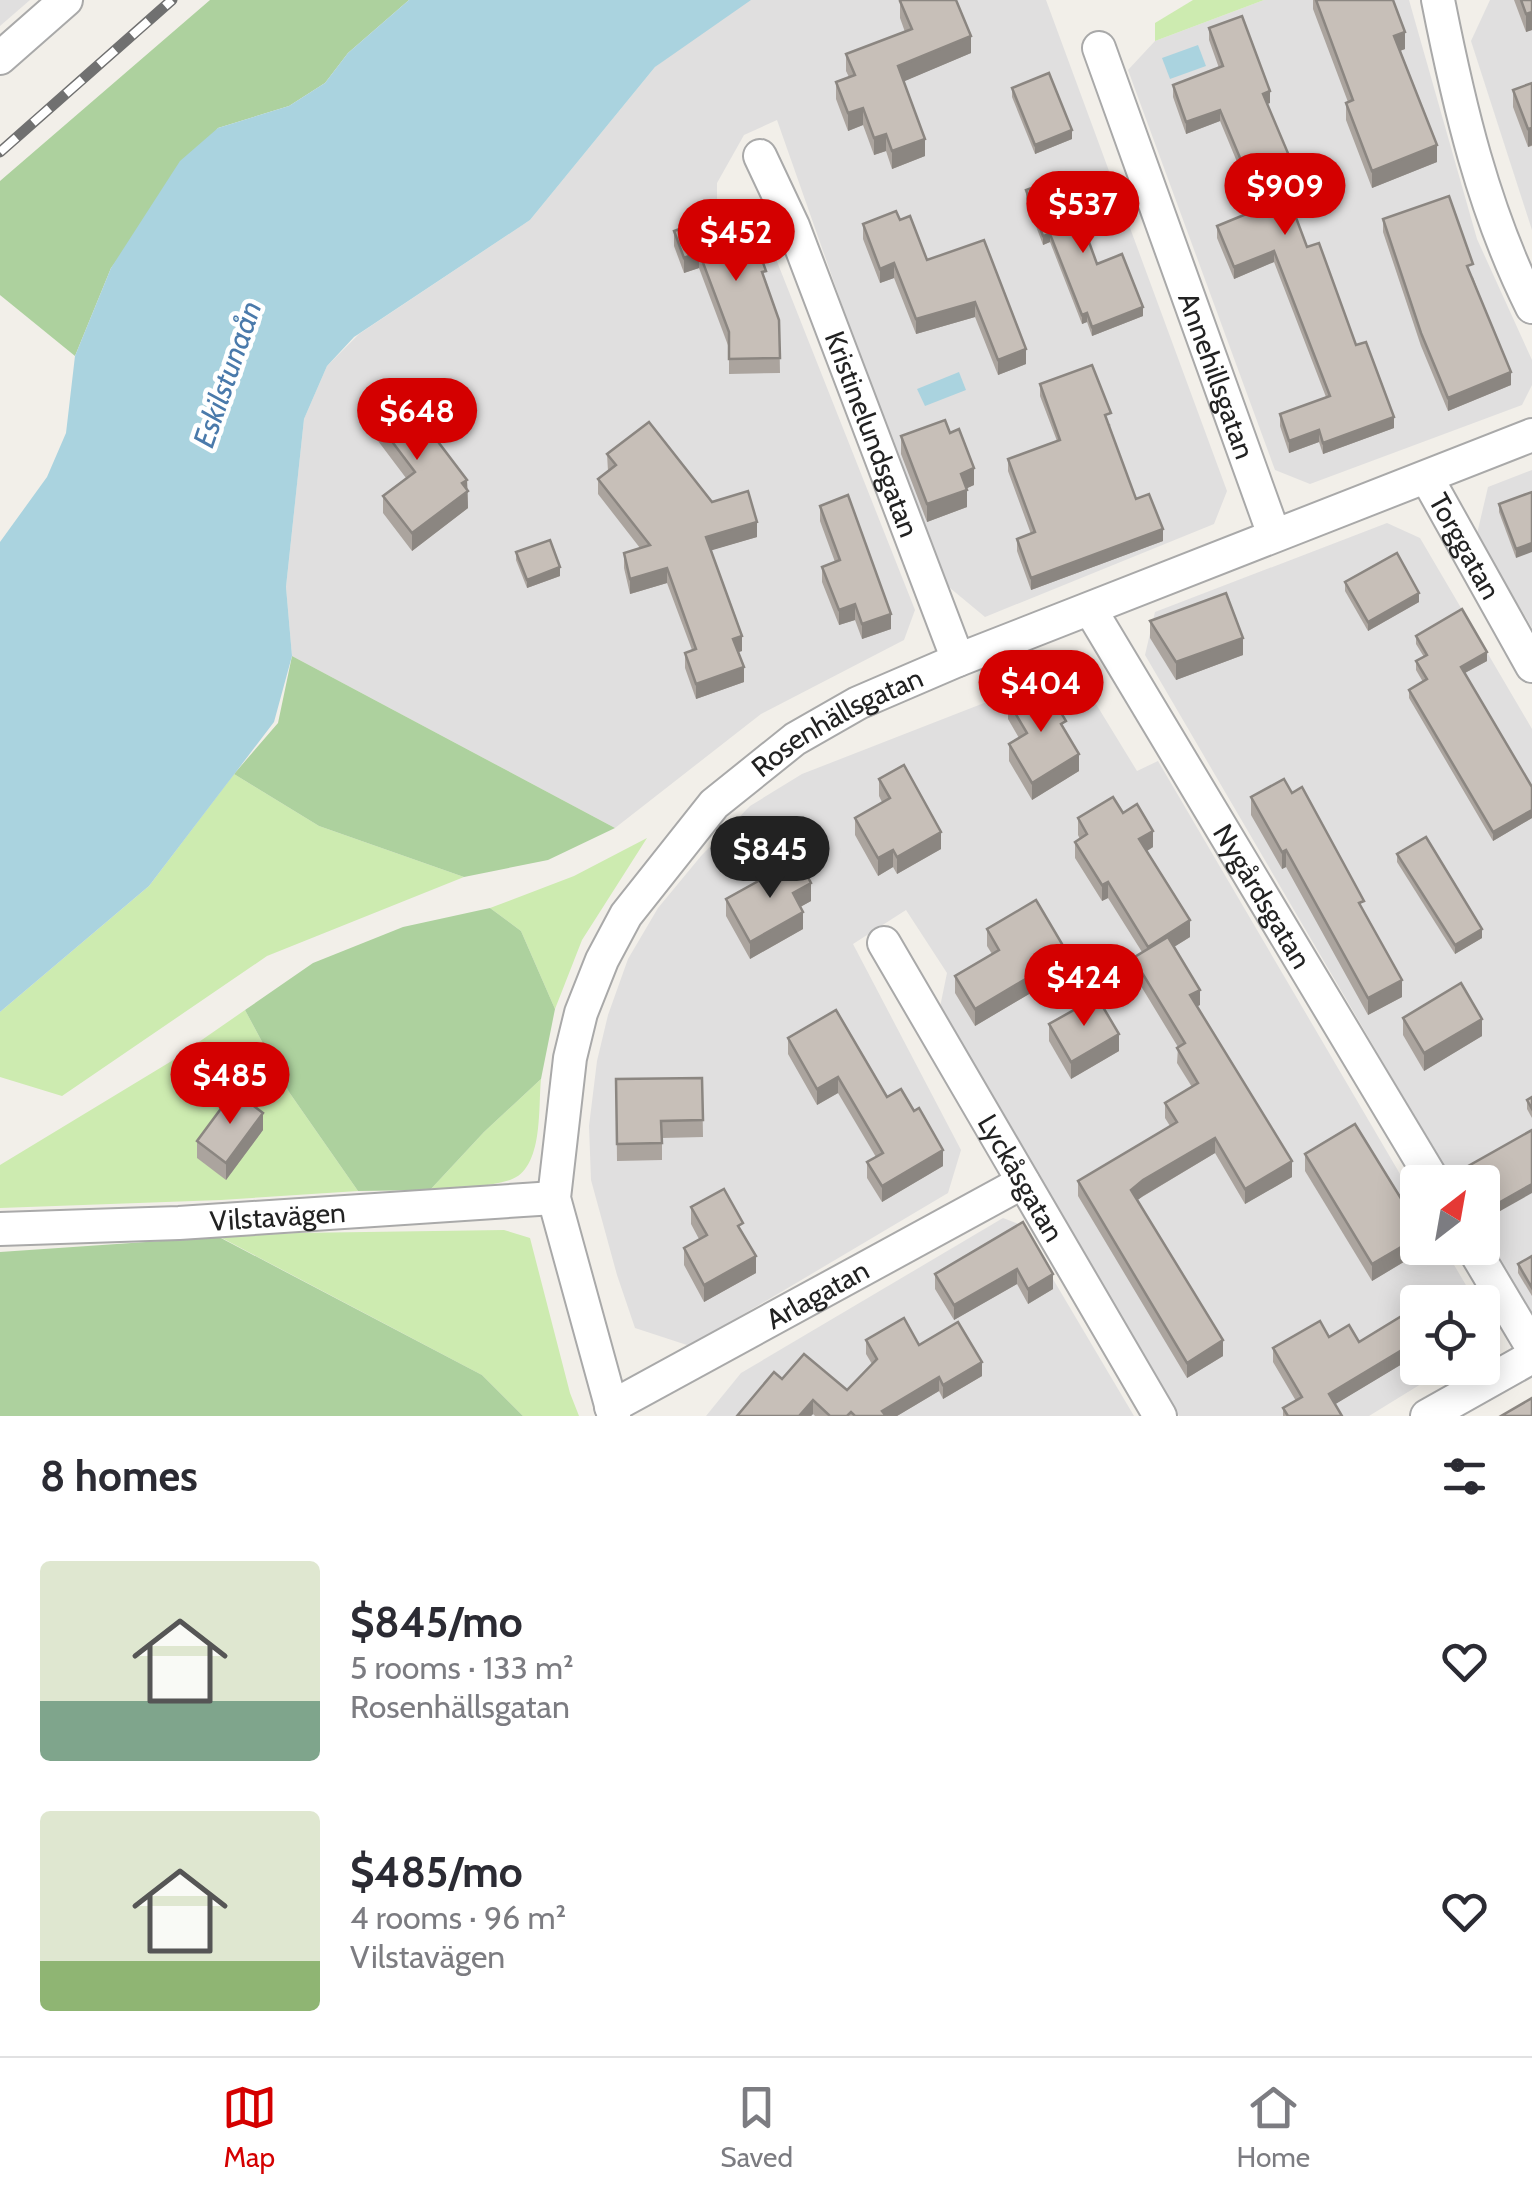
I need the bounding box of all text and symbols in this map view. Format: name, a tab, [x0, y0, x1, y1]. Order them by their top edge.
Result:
pin: $909	[1226, 153, 1344, 238]
text: $909	[1246, 166, 1324, 205]
pin: $537	[1024, 171, 1142, 256]
text: $537	[1048, 184, 1118, 223]
pin: $452	[677, 199, 795, 284]
text: $452	[700, 212, 772, 251]
street label: Annehillsgatan	[1171, 288, 1262, 463]
water label: Eskilstunaån	[185, 296, 269, 452]
street label: Kristinelundsgatan	[818, 326, 927, 542]
pin: $648	[358, 378, 476, 463]
text: $648	[379, 391, 455, 430]
street label: Torggatan	[1422, 487, 1508, 605]
pin: $404	[982, 650, 1100, 735]
street label: Rosenhällsgatan	[745, 660, 928, 784]
text: $404	[1001, 663, 1081, 702]
pin: $845	[711, 816, 829, 901]
street label: Nygårdsgatan	[1206, 818, 1319, 974]
text: $845	[733, 829, 807, 868]
pin: $424	[1025, 944, 1143, 1029]
text: $424	[1046, 957, 1122, 996]
pin: $485	[171, 1042, 289, 1127]
text: $485	[193, 1055, 267, 1094]
street label: Lyckåsgatan	[971, 1108, 1071, 1248]
north arrow	[1400, 1165, 1500, 1265]
map controls	[1400, 1165, 1500, 1385]
street label: Vilstavägen	[209, 1195, 347, 1238]
street label: Arlagatan	[760, 1253, 874, 1336]
button: locate	[1400, 1285, 1500, 1385]
icon: filters	[1437, 1449, 1492, 1504]
text: 8 homes	[40, 1450, 198, 1502]
text: $845/mo	[350, 1596, 523, 1648]
icon: home	[120, 1601, 240, 1721]
icon: heart	[1437, 1634, 1492, 1689]
text: 5 rooms · 133 m²	[350, 1648, 574, 1687]
text: Rosenhällsgatan	[350, 1687, 570, 1726]
text: $485/mo	[350, 1846, 523, 1898]
icon: home	[120, 1851, 240, 1971]
icon: heart	[1437, 1884, 1492, 1939]
text: 4 rooms · 96 m²	[350, 1898, 566, 1937]
text: Vilstavägen	[350, 1937, 505, 1976]
tab: Map	[222, 2080, 277, 2174]
tab: Saved	[720, 2080, 793, 2174]
tab: Home	[1237, 2080, 1310, 2174]

